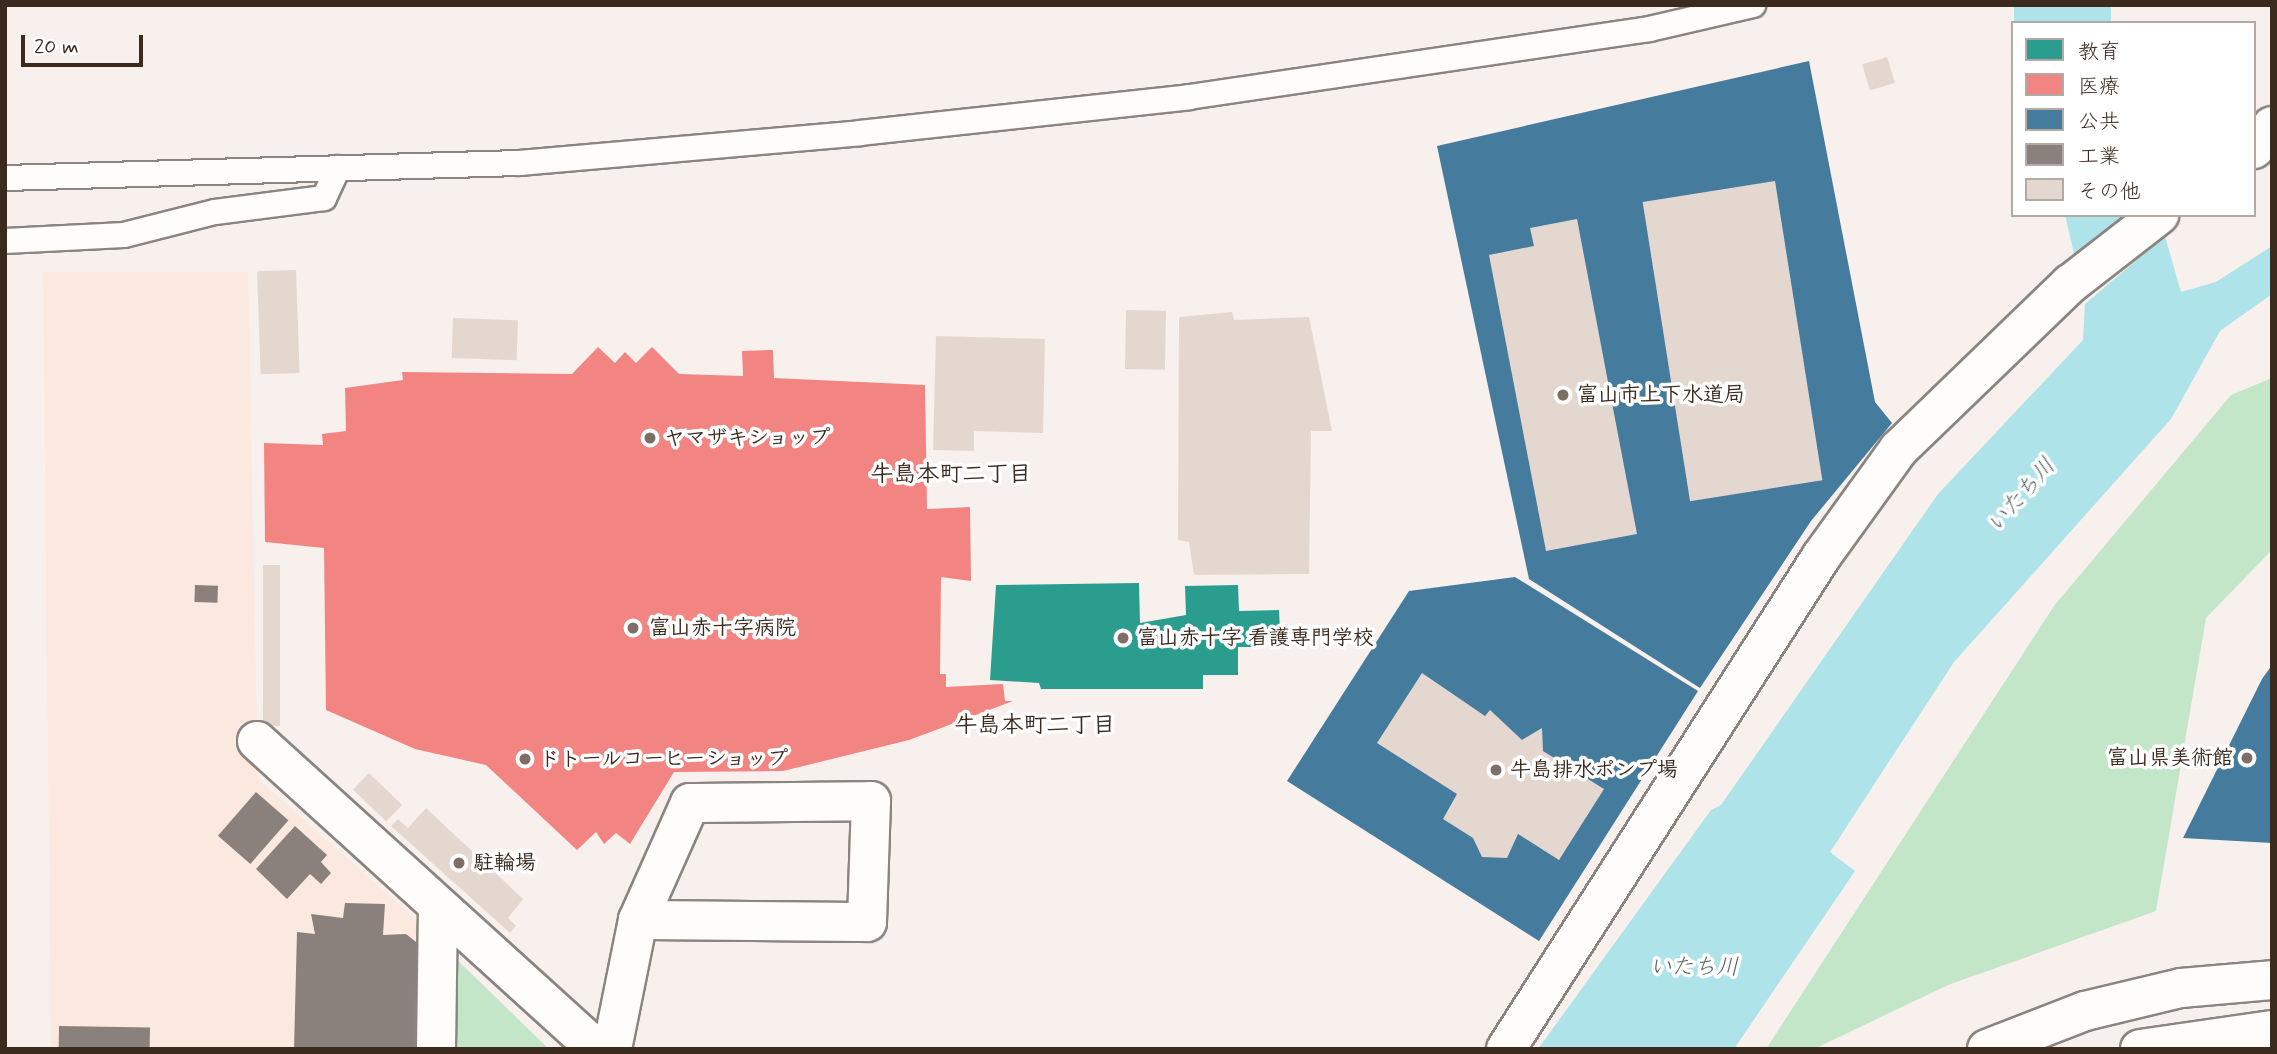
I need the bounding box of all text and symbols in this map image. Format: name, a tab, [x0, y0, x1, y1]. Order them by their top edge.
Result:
scale bar	[24, 21, 147, 65]
legend	[2011, 21, 2256, 217]
text: 20 m	[34, 33, 79, 61]
text: 教育	[2078, 38, 2120, 66]
text: 医療	[2078, 73, 2120, 101]
text: 公共	[2078, 108, 2120, 136]
text: 工業	[2078, 143, 2120, 171]
text: その他	[2078, 178, 2141, 206]
place label: 富山市上下水道局	[1577, 382, 1745, 408]
marker: 富山市上下水道局	[1555, 387, 1571, 403]
place label: ヤマザキショップ	[664, 425, 832, 451]
marker: ヤマザキショップ	[642, 430, 658, 446]
water label: いたち川	[1981, 452, 2063, 540]
district label: 牛島本町二丁目	[871, 461, 1031, 489]
place label: 富山赤十字病院	[649, 615, 796, 641]
marker: 富山赤十字病院	[623, 618, 643, 638]
place label: 富山赤十字 看護専門学校	[1137, 625, 1374, 651]
marker: 富山赤十字 看護専門学校	[1115, 630, 1131, 646]
district label: 牛島本町二丁目	[955, 712, 1115, 740]
place label: 富山県美術館	[2107, 745, 2233, 771]
place label: ドトールコーヒーショップ	[539, 746, 791, 772]
marker: 富山県美術館	[2239, 750, 2255, 766]
marker: ドトールコーヒーショップ	[517, 751, 533, 767]
place label: 牛島排水ポンプ場	[1510, 757, 1678, 783]
marker: 牛島排水ポンプ場	[1488, 762, 1504, 778]
place label: 駐輪場	[473, 850, 536, 876]
marker: 駐輪場	[451, 855, 467, 871]
water label: いたち川	[1648, 954, 1740, 982]

